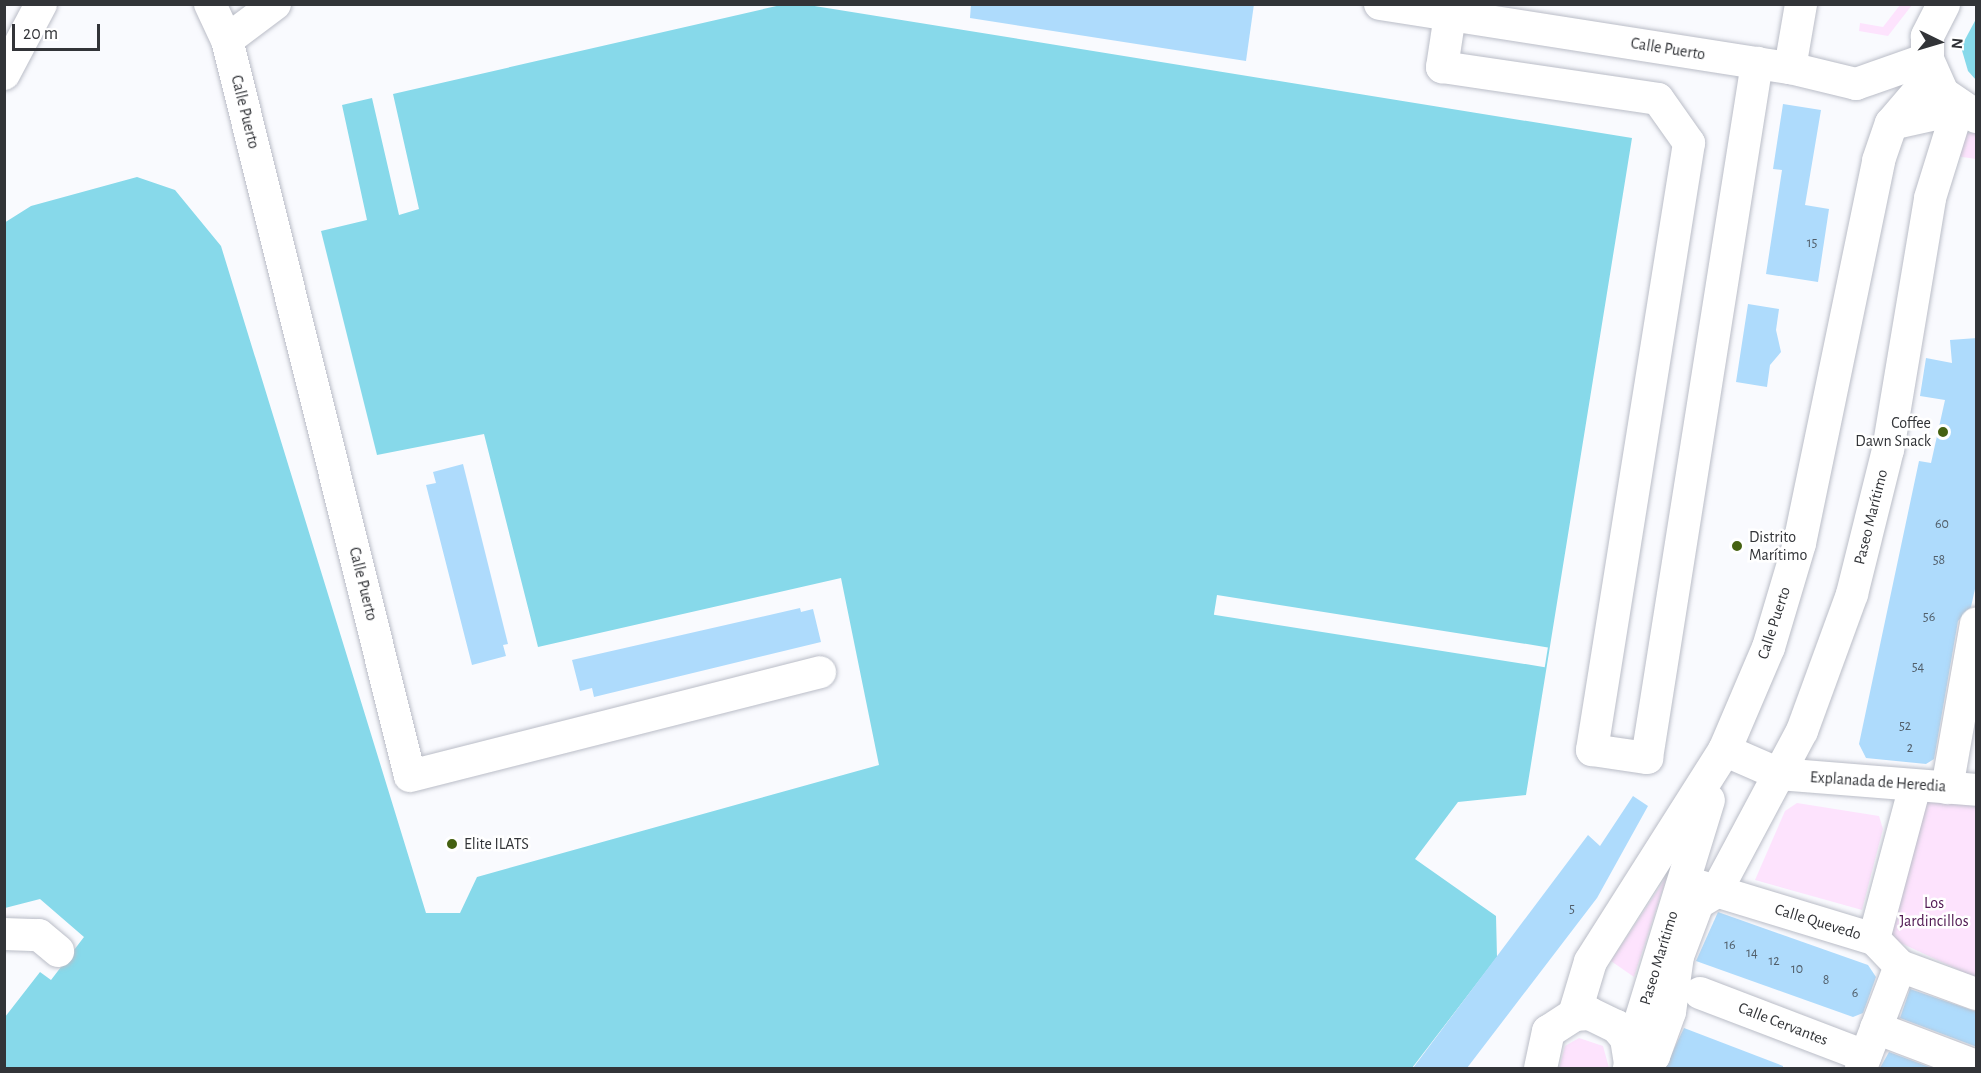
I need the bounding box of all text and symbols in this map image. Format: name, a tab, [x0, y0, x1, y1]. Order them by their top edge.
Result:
scale bar	[15, 12, 104, 50]
north arrow	[1909, 12, 1969, 72]
text: 20 m	[23, 25, 58, 43]
street label: Calle Puerto	[1629, 34, 1707, 64]
text: N	[1948, 37, 1965, 50]
street label: Calle Puerto	[227, 73, 263, 151]
house number: 15	[1807, 235, 1817, 251]
place label: Coffee Dawn Snack	[1855, 413, 1931, 451]
marker: Coffee Dawn Snack	[1936, 425, 1950, 439]
street label: Paseo Marítimo	[1850, 467, 1892, 567]
house number: 60	[1935, 516, 1949, 532]
place label: Distrito Marítimo	[1749, 527, 1807, 565]
marker: Distrito Marítimo	[1730, 539, 1744, 553]
street label: Calle Puerto	[345, 545, 381, 623]
house number: 58	[1933, 552, 1945, 568]
street label: Calle Puerto	[1753, 584, 1795, 662]
house number: 56	[1923, 609, 1935, 625]
house number: 54	[1912, 659, 1924, 675]
house number: 52	[1899, 718, 1911, 734]
house number: 2	[1907, 740, 1913, 756]
street label: Explanada de Heredia	[1809, 768, 1947, 796]
place label: Elite ILATS	[464, 834, 529, 854]
marker: Elite ILATS	[445, 837, 459, 851]
park label: Los Jardincillos	[1899, 893, 1969, 931]
street label: Calle Quevedo	[1772, 900, 1864, 944]
house number: 5	[1569, 901, 1575, 917]
street label: Paseo Marítimo	[1636, 909, 1682, 1007]
house number: 16	[1724, 937, 1736, 953]
house number: 14	[1746, 945, 1758, 961]
house number: 12	[1768, 953, 1780, 969]
house number: 10	[1791, 961, 1803, 977]
house number: 8	[1823, 972, 1829, 988]
house number: 6	[1852, 985, 1858, 1001]
street label: Calle Cervantes	[1735, 998, 1831, 1050]

